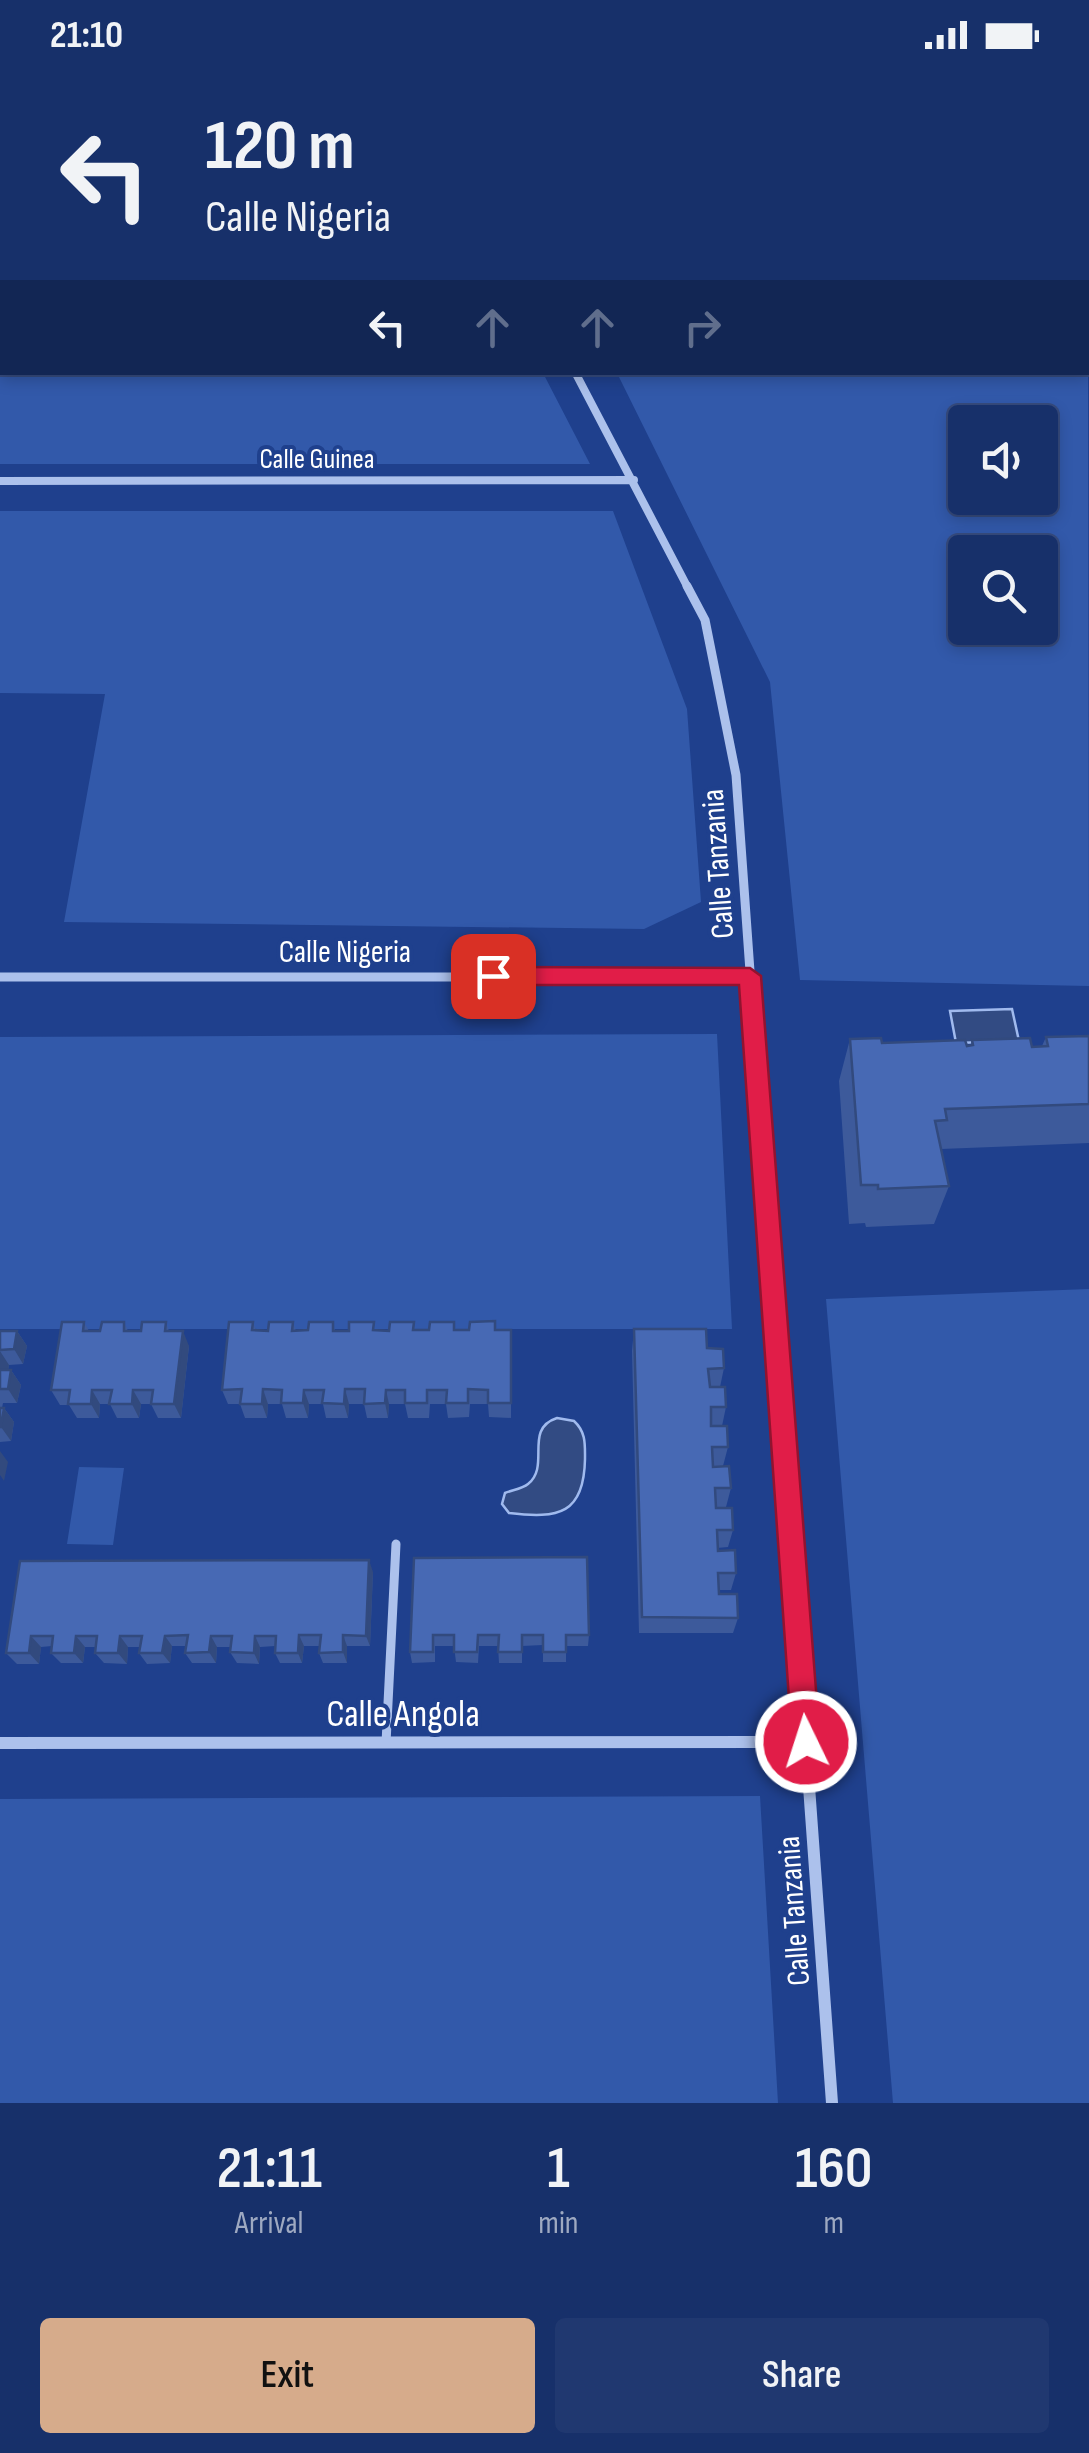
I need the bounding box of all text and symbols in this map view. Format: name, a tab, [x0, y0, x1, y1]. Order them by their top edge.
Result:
text: 21:10	[50, 13, 123, 58]
text: 120 m	[205, 105, 355, 189]
icon: left	[40, 110, 170, 240]
text: Calle Nigeria	[205, 190, 391, 245]
icon: left	[360, 300, 415, 355]
icon: ahead	[465, 300, 520, 355]
icon: ahead	[570, 300, 625, 355]
icon: right	[675, 300, 730, 355]
map controls	[948, 405, 1058, 645]
button: sound	[948, 405, 1058, 515]
street label: Calle Guinea	[260, 443, 374, 476]
button: search	[948, 535, 1058, 645]
street label: Calle Tanzania	[694, 788, 743, 940]
street label: Calle Nigeria	[279, 933, 411, 972]
pin	[451, 934, 536, 1019]
icon: arrive	[466, 949, 521, 1004]
position arrow	[754, 1690, 858, 1794]
street label: Calle Angola	[326, 1692, 480, 1737]
street label: Calle Tanzania	[770, 1835, 819, 1987]
text: 21:11	[216, 2133, 322, 2205]
text: 1	[547, 2133, 570, 2205]
text: 160	[795, 2133, 873, 2205]
text: Arrival	[235, 2204, 304, 2243]
text: min	[538, 2204, 579, 2243]
text: m	[823, 2204, 844, 2243]
button: Exit	[40, 2318, 535, 2433]
button: Share	[555, 2318, 1049, 2433]

